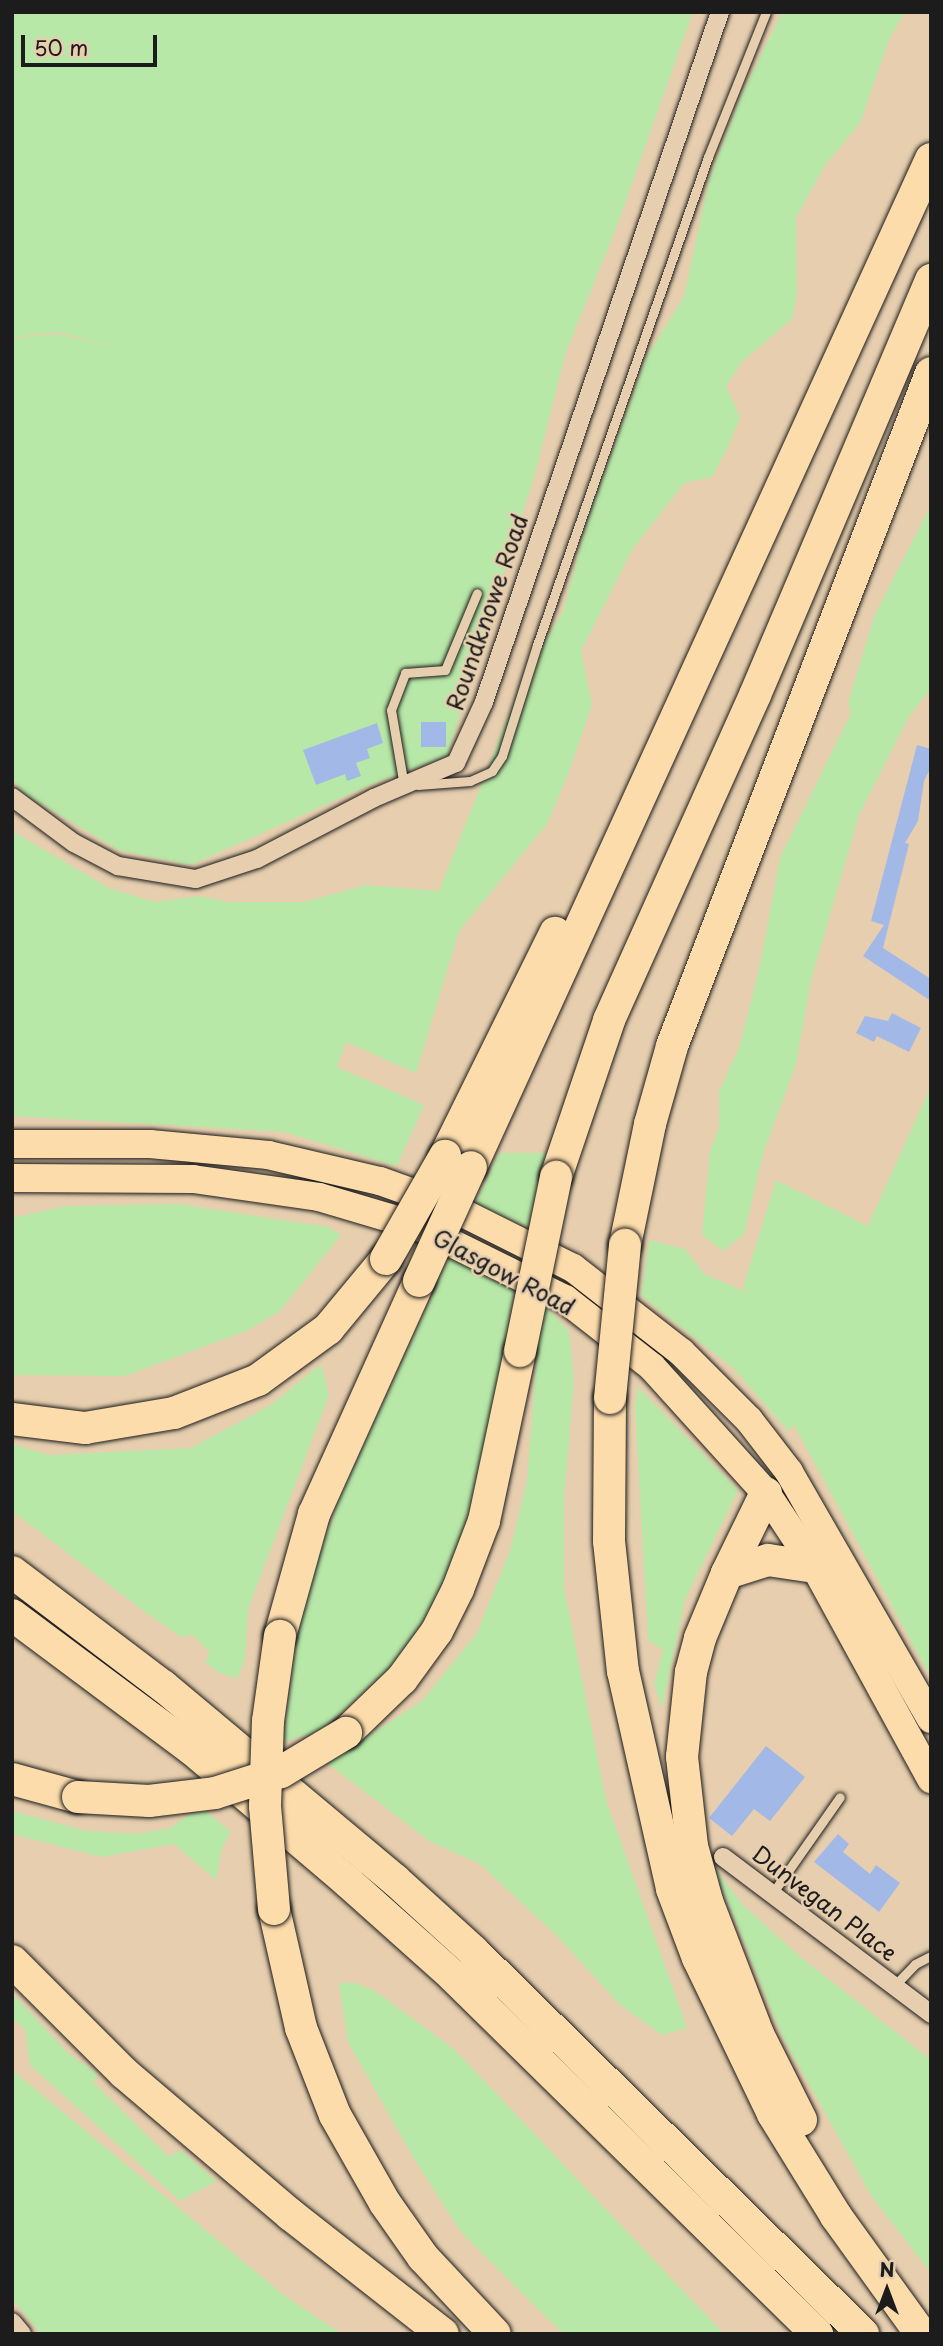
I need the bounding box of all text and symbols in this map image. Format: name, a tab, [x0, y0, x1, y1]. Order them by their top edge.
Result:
scale bar	[24, 21, 161, 65]
text: 50 m	[34, 31, 88, 63]
street label: Roundknowe Road	[441, 511, 533, 713]
street label: Glasgow Road	[428, 1223, 580, 1321]
street label: Dunvegan Place	[747, 1839, 903, 1967]
north arrow	[852, 2255, 922, 2325]
text: N	[879, 2255, 895, 2283]

